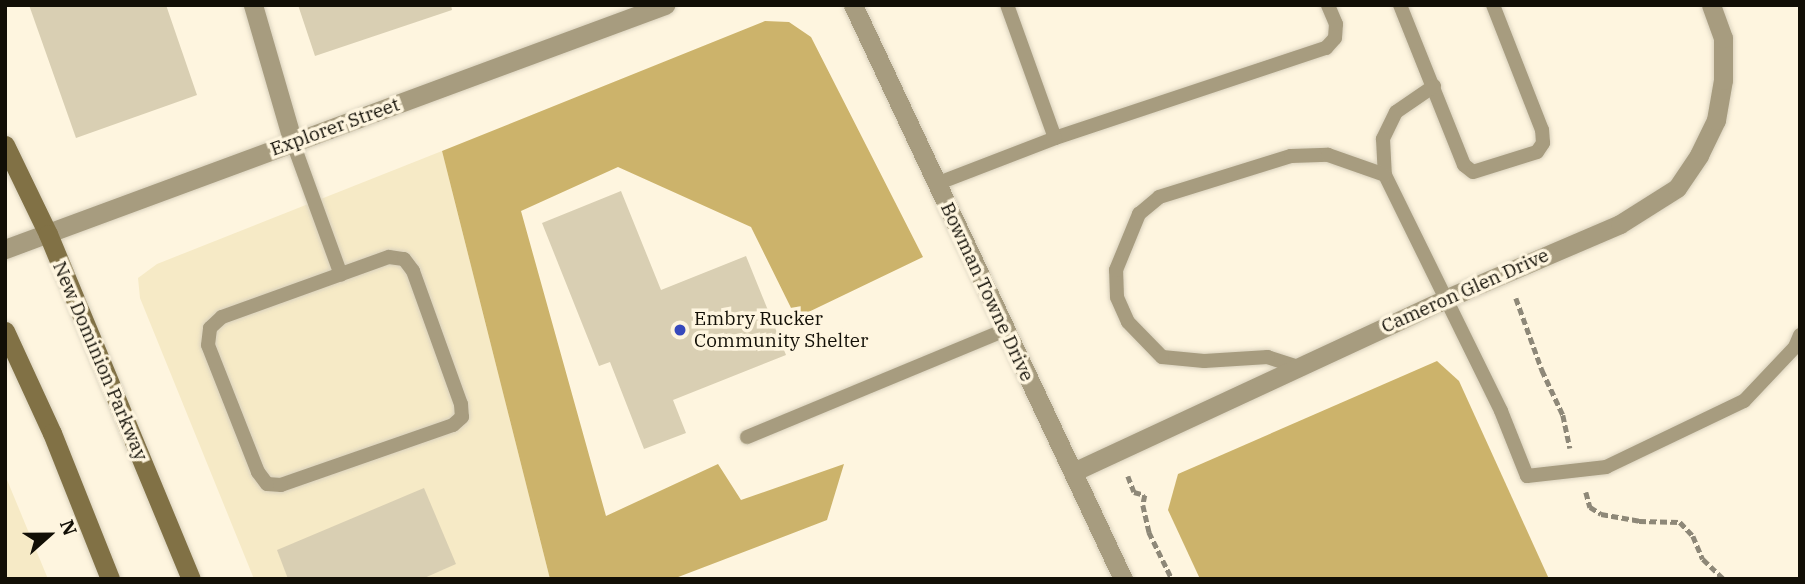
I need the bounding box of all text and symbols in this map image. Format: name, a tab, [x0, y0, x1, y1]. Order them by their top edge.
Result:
street label: Explorer Street	[267, 93, 403, 161]
street label: Bowman Towne Drive	[936, 199, 1038, 385]
street label: Cameron Glen Drive	[1378, 244, 1552, 338]
street label: New Dominion Parkway	[48, 258, 152, 464]
place label: Embry Rucker Community Shelter	[694, 308, 868, 352]
marker: Embry Rucker Community Shelter	[672, 322, 688, 338]
north arrow	[14, 500, 84, 570]
text: N	[55, 516, 83, 539]

